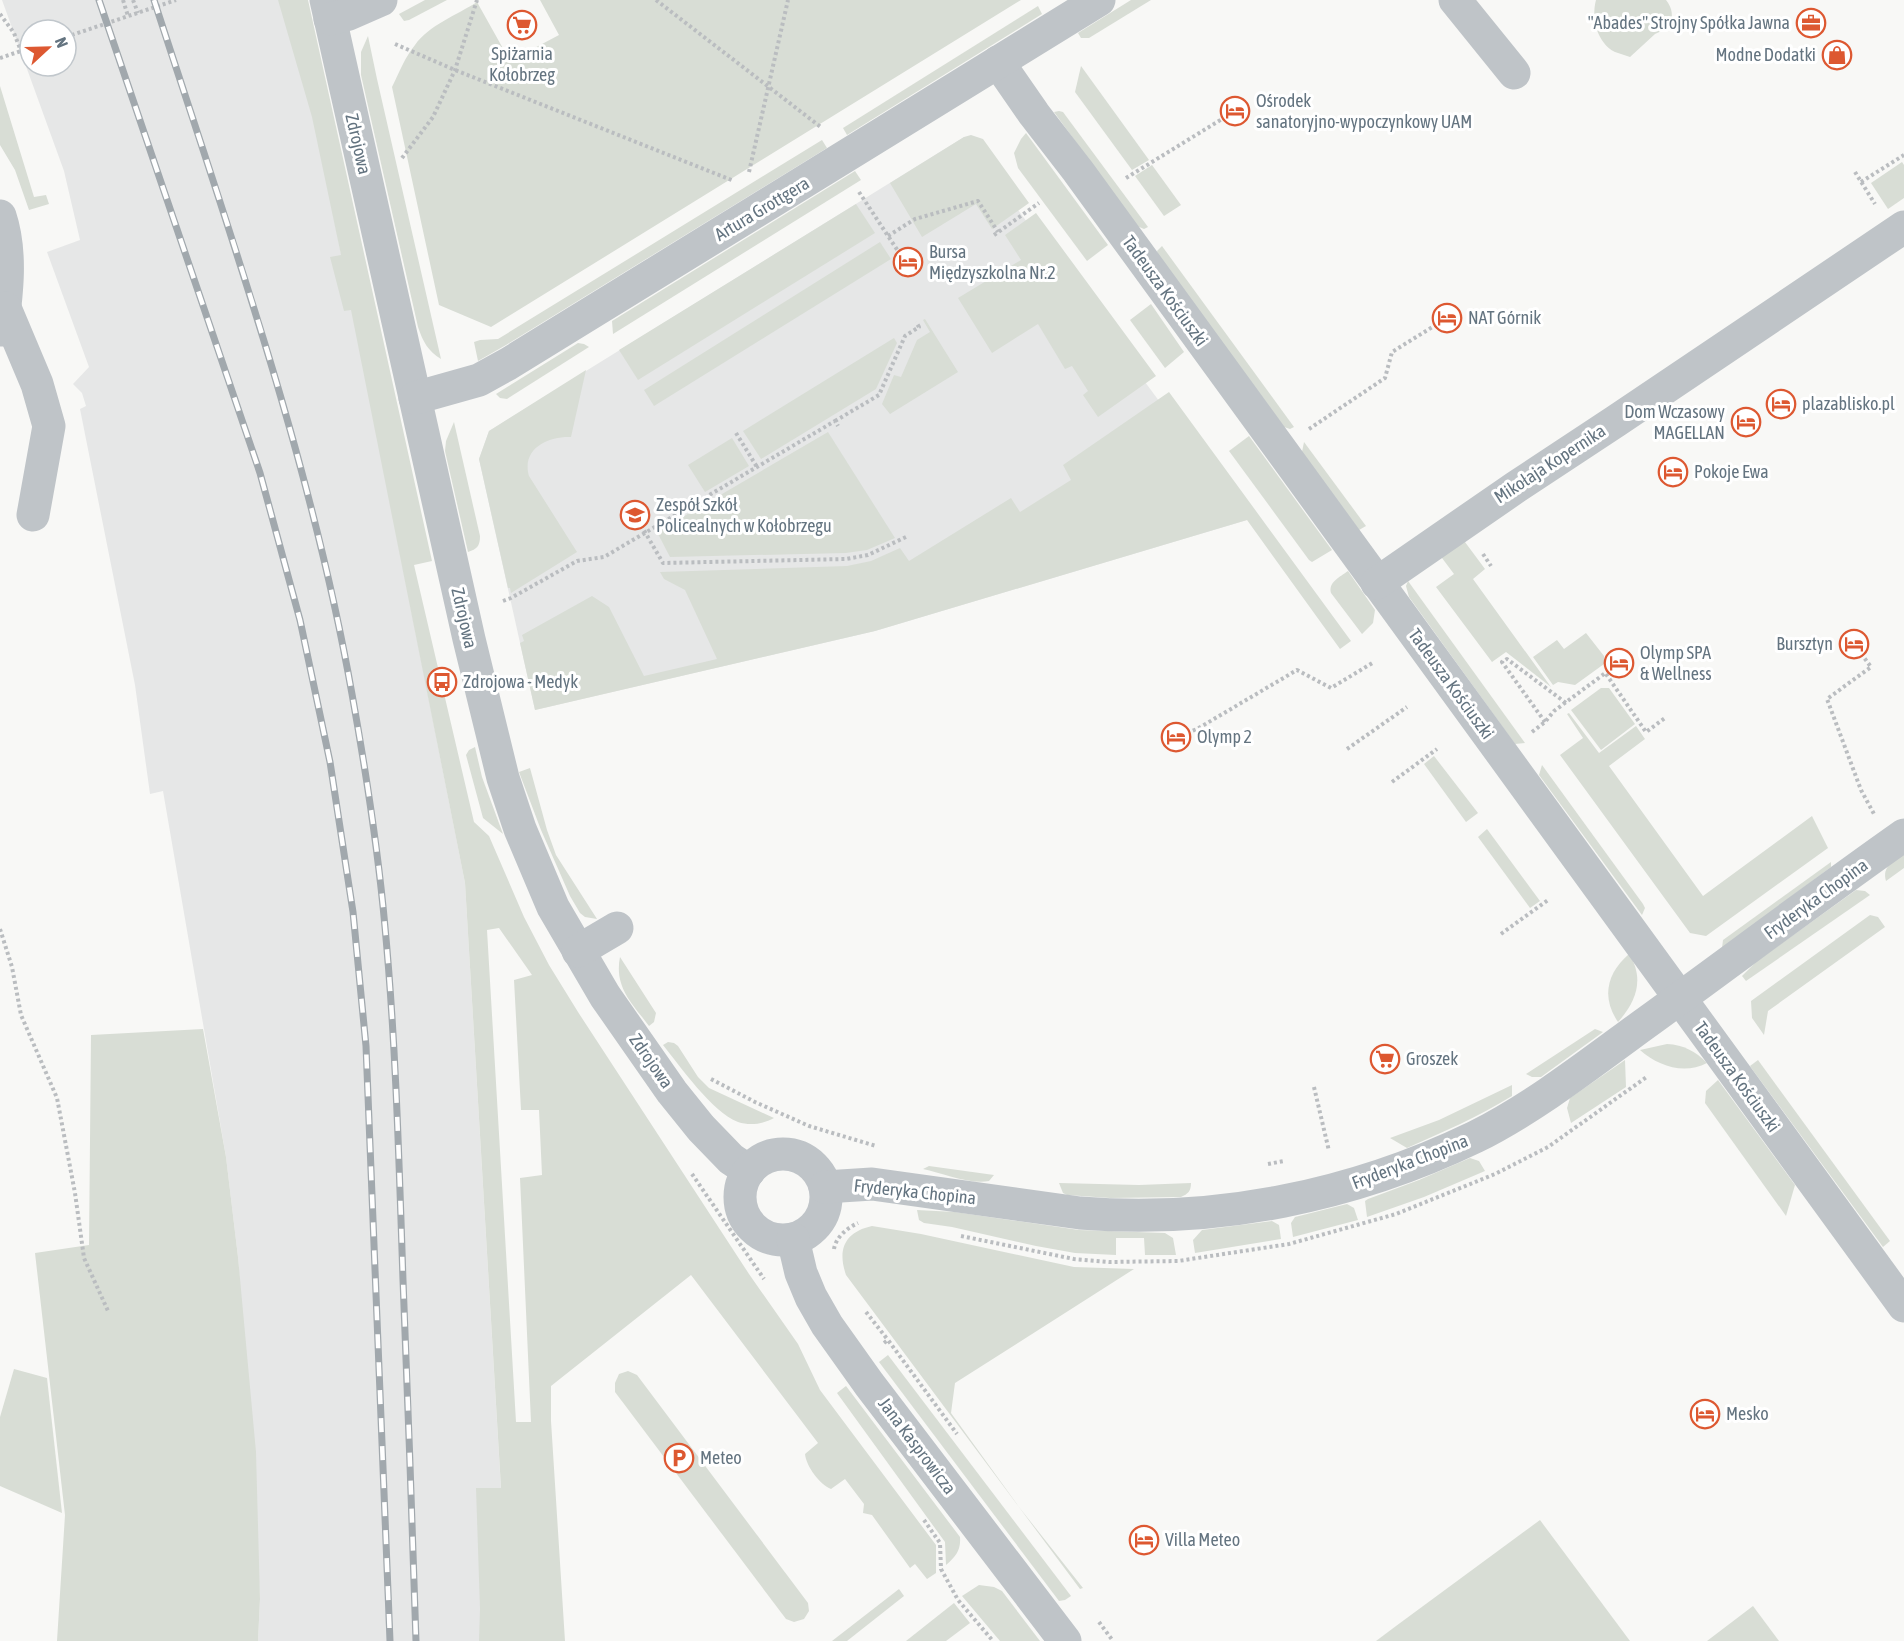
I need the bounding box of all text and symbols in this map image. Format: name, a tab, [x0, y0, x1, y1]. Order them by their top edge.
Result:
office icon: "Abades" Strojny Spółka Jawna	[1795, 7, 1827, 39]
supermarket icon: Spiżarnia Kołobrzeg	[506, 9, 538, 41]
place label: "Abades" Strojny Spółka Jawna	[1588, 12, 1790, 33]
north arrow	[18, 18, 78, 78]
text: N	[52, 35, 72, 50]
shop icon: Modne Dodatki	[1821, 39, 1853, 71]
place label: Spiżarnia Kołobrzeg	[489, 43, 555, 85]
place label: Modne Dodatki	[1715, 44, 1816, 65]
place label: Ośrodek sanatoryjno-wypoczynkowy UAM	[1256, 90, 1472, 132]
hotel icon: Ośrodek sanatoryjno-wypoczynkowy UAM	[1219, 95, 1251, 127]
street label: Zdrojowa	[341, 111, 376, 176]
street label: Artura Grottgera	[711, 172, 813, 245]
street label: Tadeusza Kościuszki	[1118, 231, 1212, 350]
place label: Bursa Międzyszkolna Nr.2	[929, 241, 1056, 283]
hotel icon: Bursa Międzyszkolna Nr.2	[892, 246, 924, 278]
hotel icon: NAT Górnik	[1431, 302, 1463, 334]
place label: NAT Górnik	[1468, 307, 1541, 328]
hotel icon: plazablisko.pl	[1765, 388, 1797, 420]
place label: plazablisko.pl	[1802, 393, 1895, 414]
place label: Dom Wczasowy MAGELLAN	[1624, 401, 1725, 443]
hotel icon: Dom Wczasowy MAGELLAN	[1730, 406, 1762, 438]
street label: Mikołaja Kopernika	[1490, 420, 1609, 507]
hotel icon: Pokoje Ewa	[1657, 456, 1689, 488]
place label: Pokoje Ewa	[1694, 461, 1769, 482]
place label: Zespół Szkół Policealnych w Kołobrzegu	[656, 494, 832, 536]
school or university icon: Zespół Szkół Policealnych w Kołobrzegu	[619, 499, 651, 531]
street label: Zdrojowa	[447, 585, 482, 650]
street label: Tadeusza Kościuszki	[1404, 624, 1498, 743]
hotel icon: Bursztyn	[1838, 628, 1870, 660]
place label: Bursztyn	[1776, 633, 1833, 654]
place label: Olymp SPA & Wellness	[1640, 642, 1712, 684]
hotel icon: Olymp SPA & Wellness	[1603, 647, 1635, 679]
bus stop icon: Zdrojowa - Medyk	[426, 666, 458, 698]
place label: Zdrojowa - Medyk	[463, 671, 578, 692]
hotel icon: Olymp 2	[1160, 721, 1192, 753]
place label: Olymp 2	[1197, 726, 1252, 747]
street label: Fryderyka Chopina	[1760, 854, 1872, 943]
street label: Tadeusza Kościuszki	[1690, 1017, 1784, 1136]
street label: Zdrojowa	[625, 1029, 678, 1092]
supermarket icon: Groszek	[1369, 1043, 1401, 1075]
place label: Groszek	[1406, 1048, 1458, 1069]
street label: Fryderyka Chopina	[1349, 1130, 1471, 1193]
street label: Fryderyka Chopina	[853, 1175, 977, 1208]
street label: Jana Kasprowicza	[874, 1393, 961, 1498]
hotel icon: Mesko	[1689, 1398, 1721, 1430]
place label: Mesko	[1726, 1403, 1769, 1424]
parking icon: Meteo	[663, 1442, 695, 1474]
place label: Meteo	[700, 1447, 742, 1468]
hotel icon: Villa Meteo	[1128, 1524, 1160, 1556]
place label: Villa Meteo	[1165, 1529, 1240, 1550]

